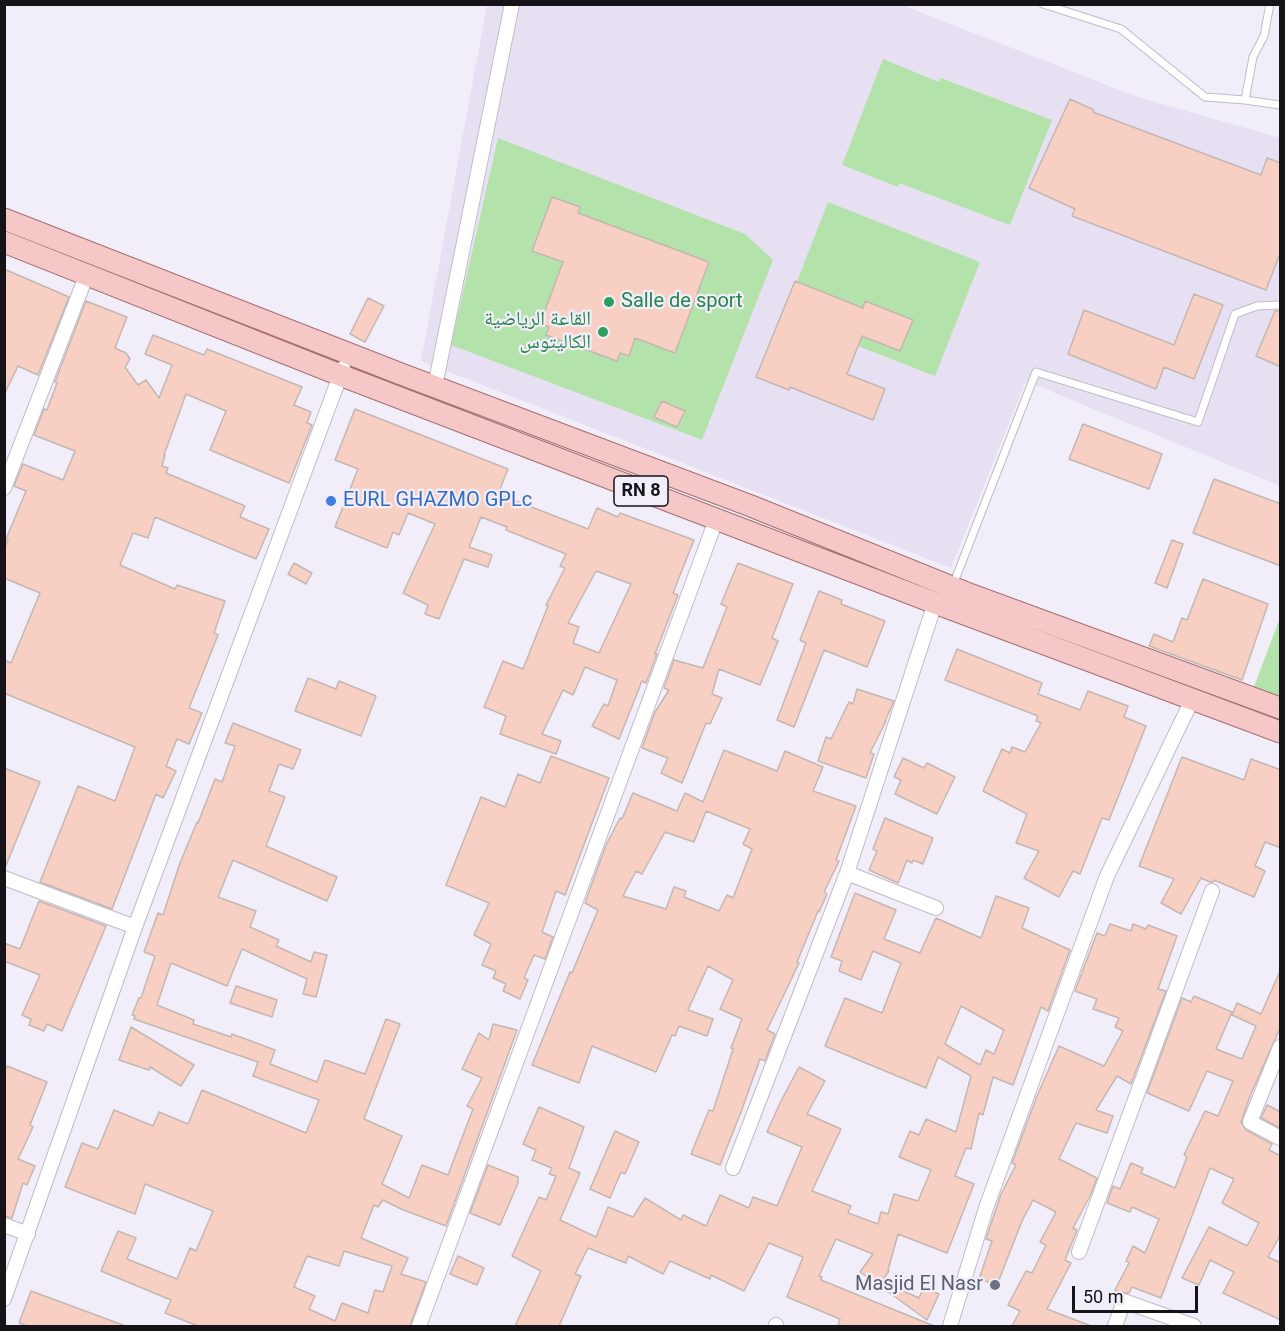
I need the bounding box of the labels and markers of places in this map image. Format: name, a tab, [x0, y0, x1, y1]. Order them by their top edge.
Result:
place label: Salle de sport	[621, 290, 743, 314]
marker: Salle de sport	[602, 295, 616, 309]
place label: القاعة الرياضية الكاليتوس	[484, 308, 591, 355]
marker: القاعة الرياضية الكاليتوس	[596, 325, 610, 339]
place label: EURL GHAZMO GPLc	[343, 489, 532, 513]
marker: EURL GHAZMO GPLc	[324, 494, 338, 508]
place label: Masjid El Nasr	[855, 1273, 983, 1297]
marker: Masjid El Nasr	[988, 1278, 1002, 1292]

